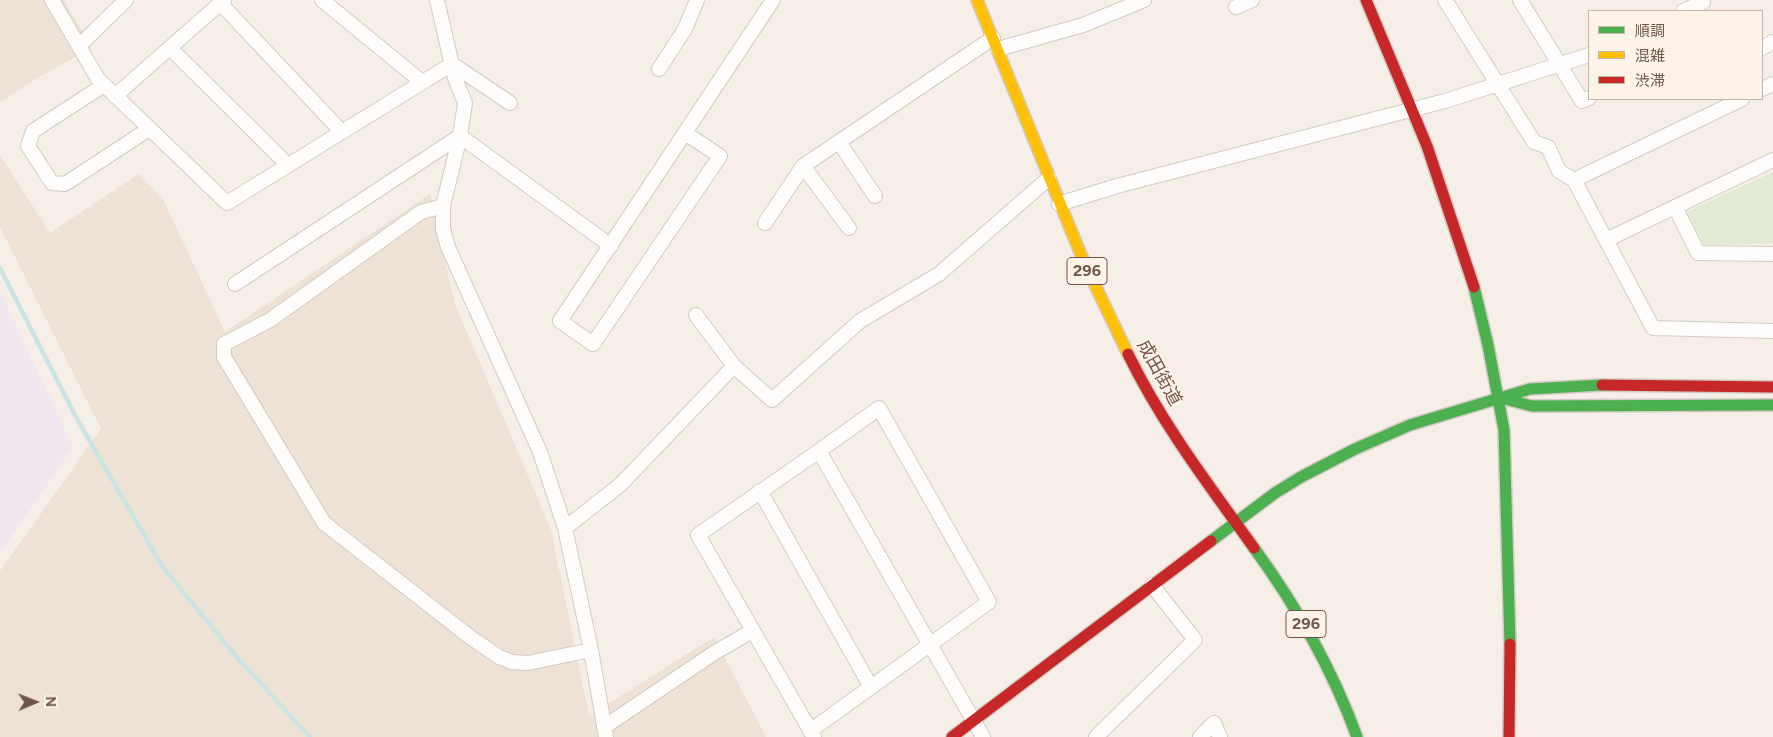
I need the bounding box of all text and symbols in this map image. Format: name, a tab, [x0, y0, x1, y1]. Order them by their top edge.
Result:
legend	[1588, 10, 1763, 100]
text: 順調	[1635, 22, 1665, 40]
text: 混雑	[1635, 47, 1665, 65]
text: 渋滞	[1635, 72, 1665, 90]
road number: 296	[1067, 258, 1107, 284]
street label: 成田街道	[1132, 336, 1186, 410]
road number: 296	[1286, 610, 1326, 638]
north arrow	[10, 677, 60, 727]
text: N	[42, 696, 59, 707]

